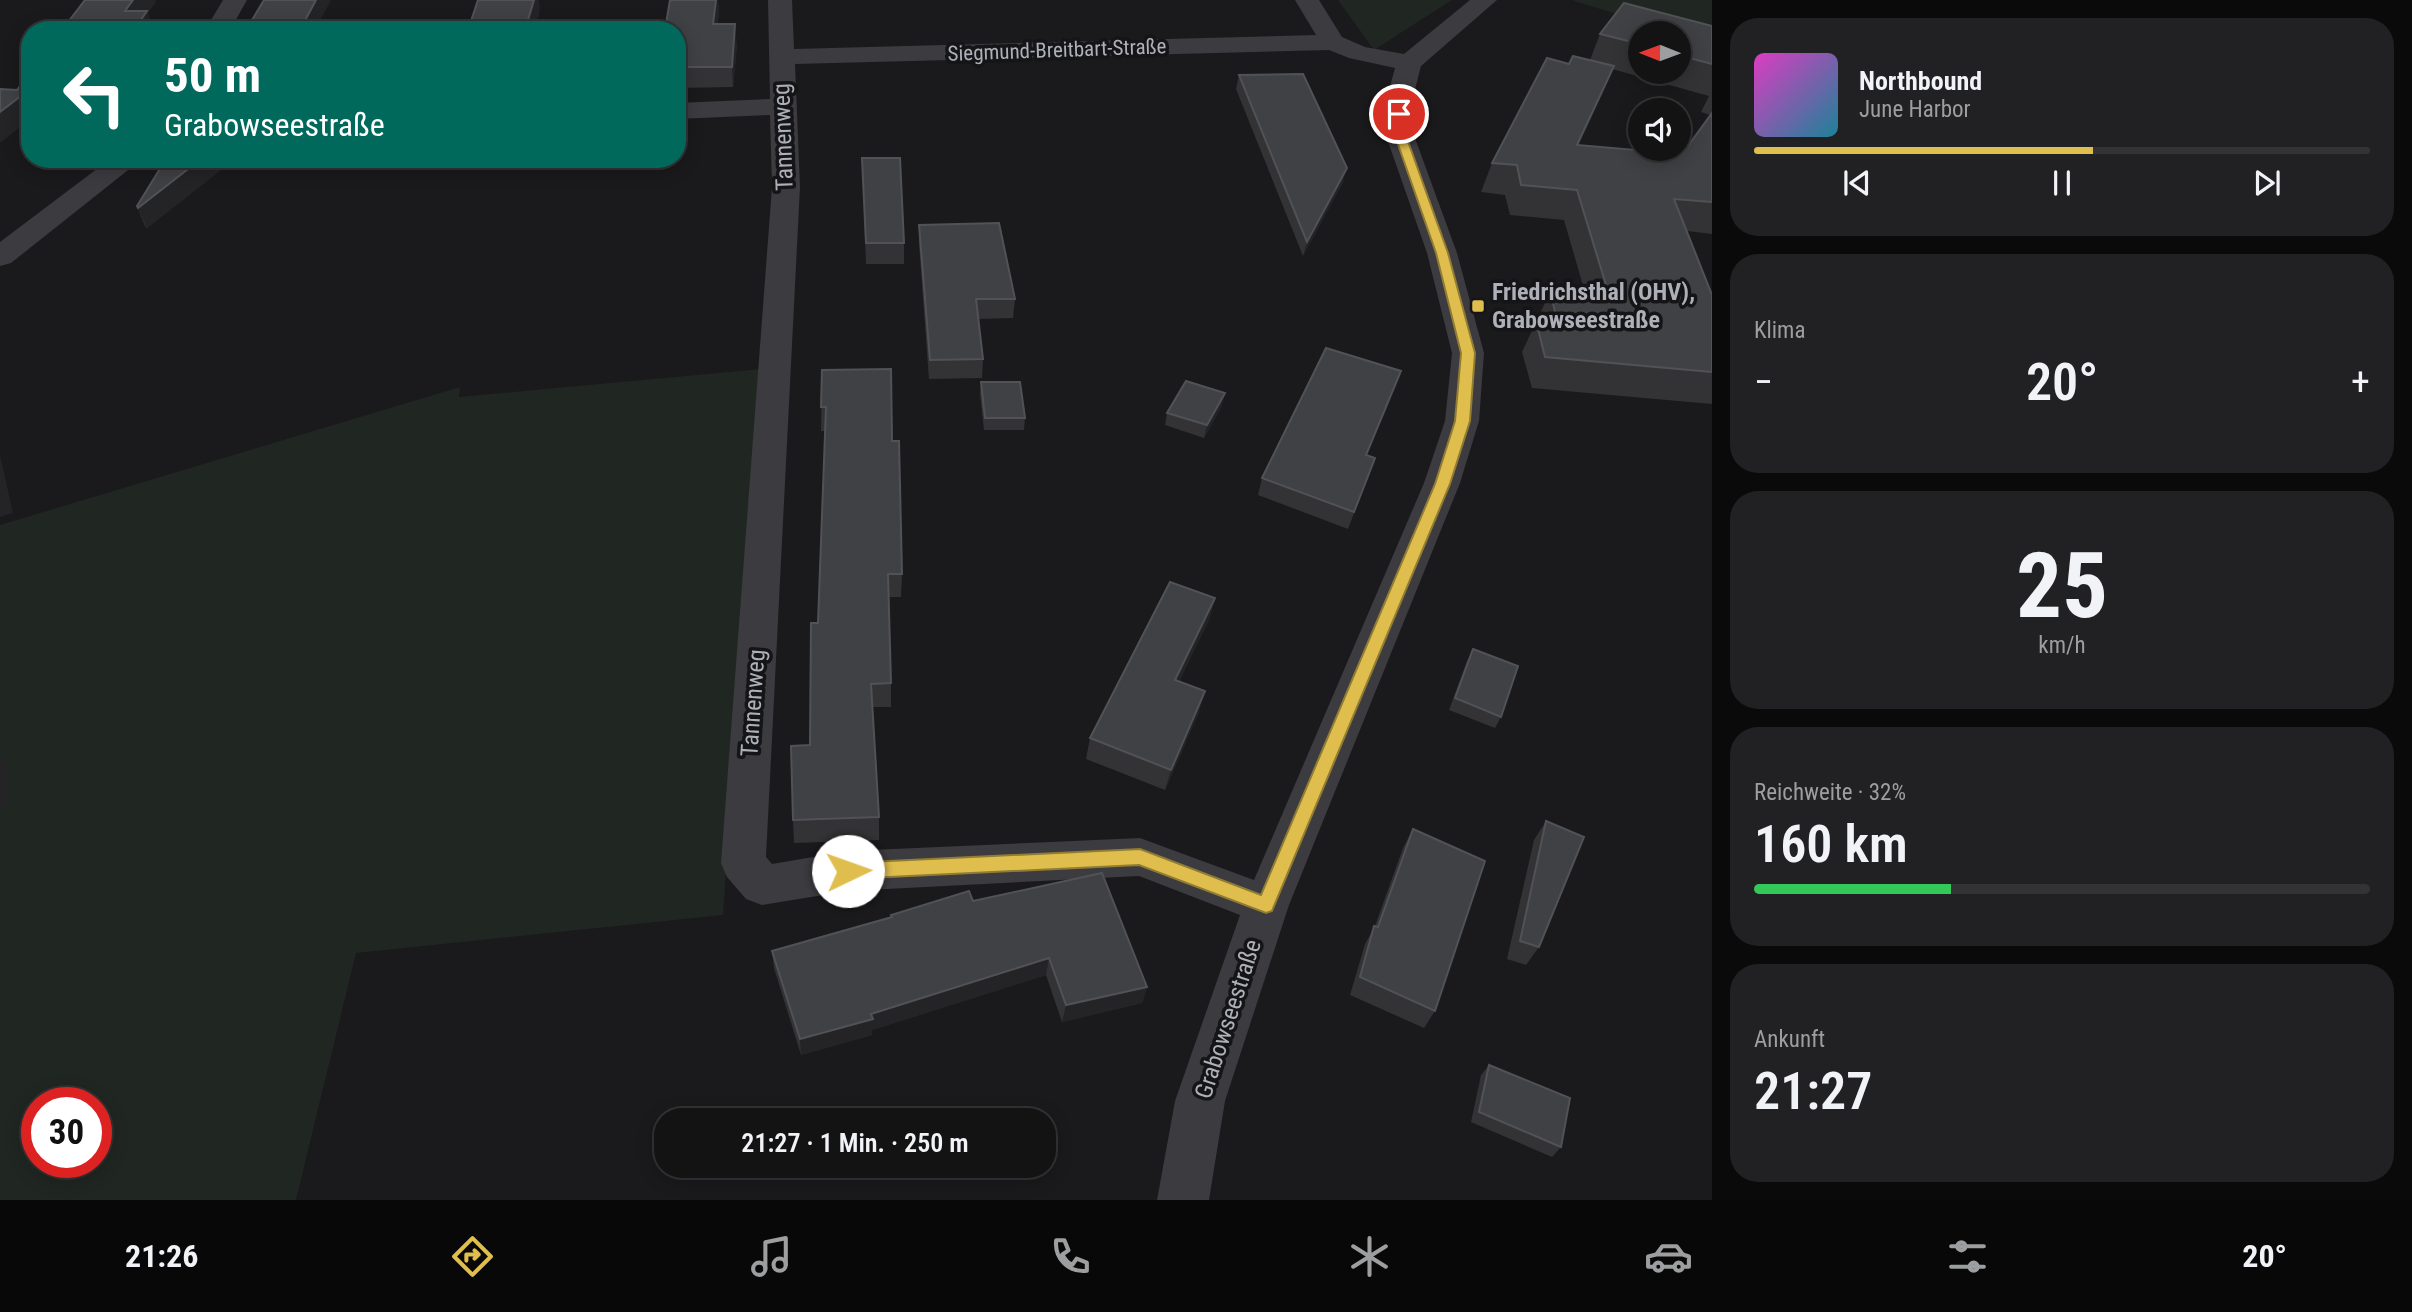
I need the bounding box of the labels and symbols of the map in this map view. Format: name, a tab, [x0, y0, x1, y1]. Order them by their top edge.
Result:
north arrow	[1628, 21, 1690, 84]
street label: Siegmund-Breitbart-Straße	[947, 34, 1167, 66]
street label: Tannenweg	[767, 83, 799, 191]
pin	[1369, 84, 1429, 144]
place label: Friedrichsthal (OHV), Grabowseestraße	[1492, 278, 1695, 334]
marker: Friedrichsthal (OHV), Grabowseestraße	[1470, 298, 1486, 314]
street label: Tannenweg	[735, 648, 771, 758]
position arrow	[811, 834, 885, 908]
street label: Grabowseestraße	[1189, 936, 1267, 1102]
speed limit sign: 30	[21, 1087, 112, 1178]

